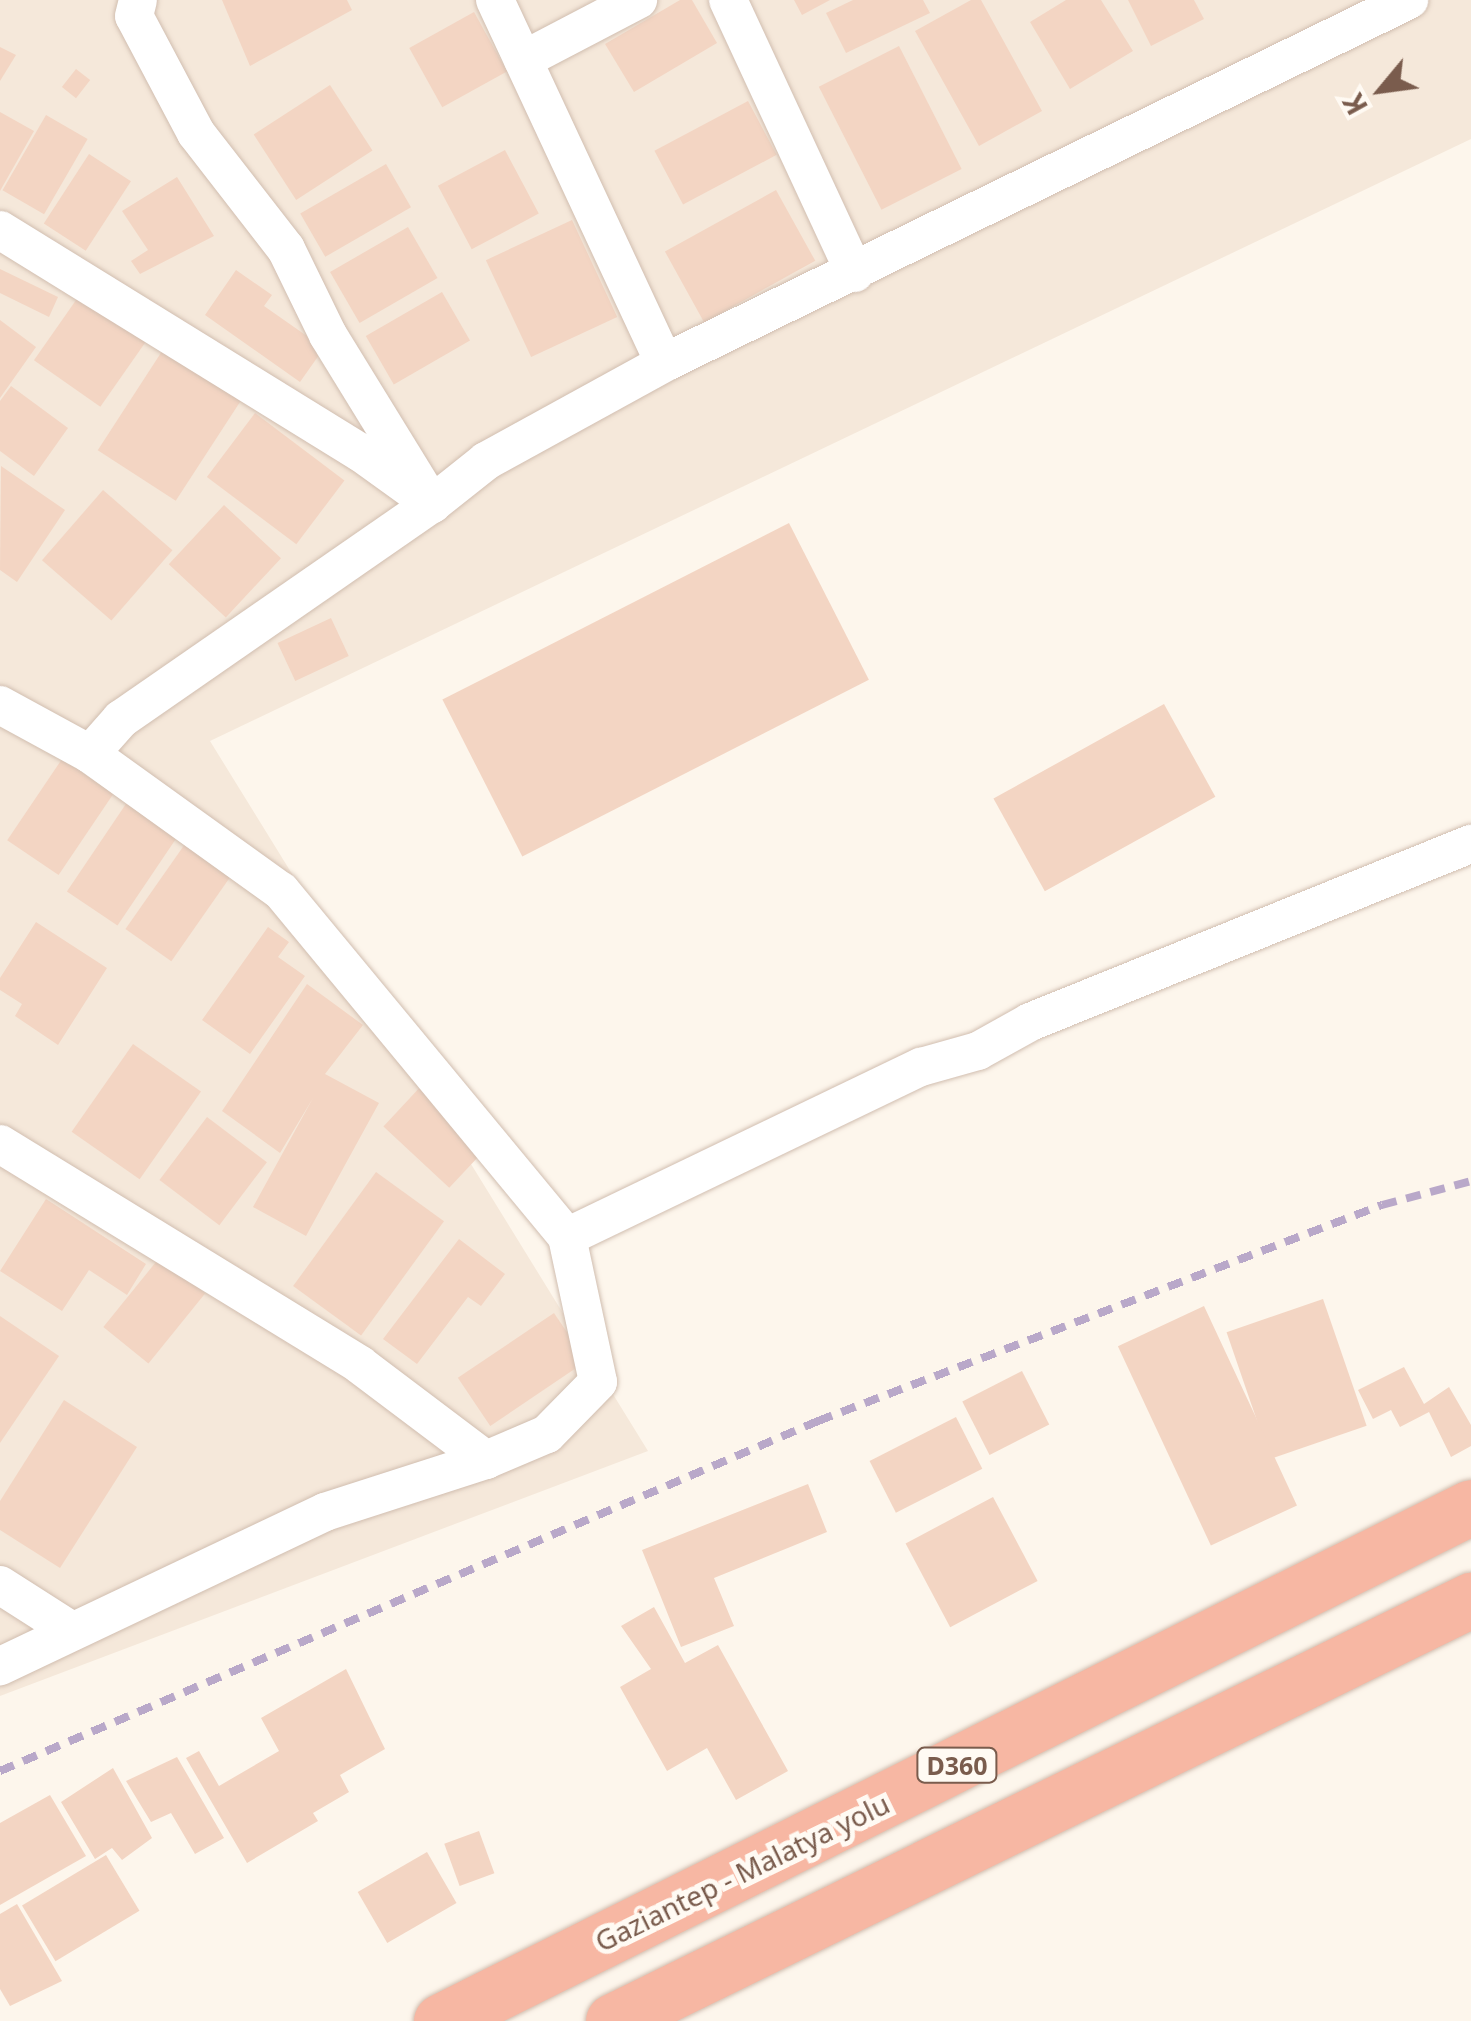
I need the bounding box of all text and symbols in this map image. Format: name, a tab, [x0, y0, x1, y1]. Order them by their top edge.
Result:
north arrow	[1331, 40, 1431, 140]
text: K	[1334, 87, 1376, 122]
road number: D360	[914, 1745, 1000, 1785]
street label: Gaziantep - Malatya yolu	[589, 1786, 895, 1958]

